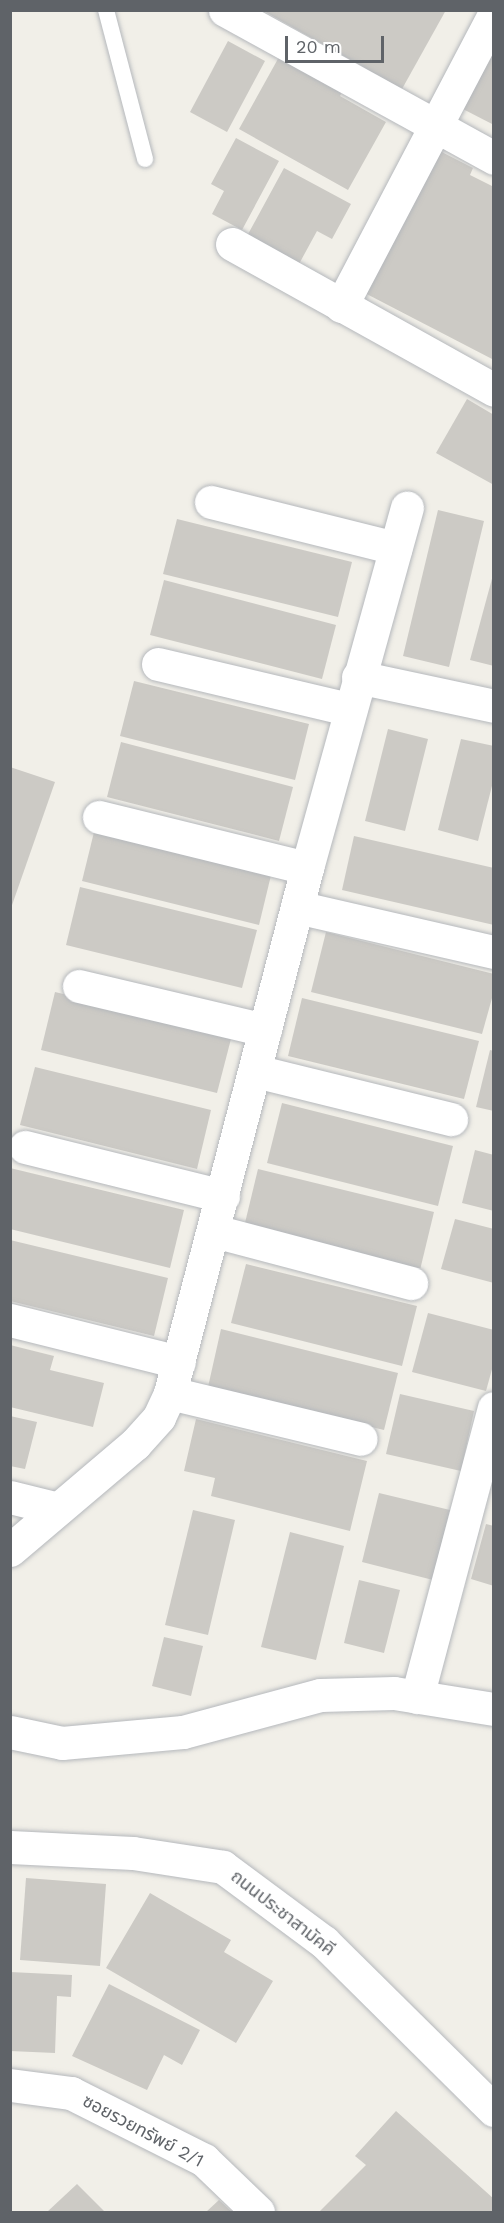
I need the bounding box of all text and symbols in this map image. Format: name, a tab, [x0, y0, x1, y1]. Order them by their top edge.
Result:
scale bar	[288, 24, 387, 62]
text: 20 m	[296, 36, 341, 57]
street label: ถนนประชาสามัคคี	[226, 1866, 340, 1960]
street label: ซอยรวยทรัพย์ 2/1	[79, 2090, 207, 2172]

